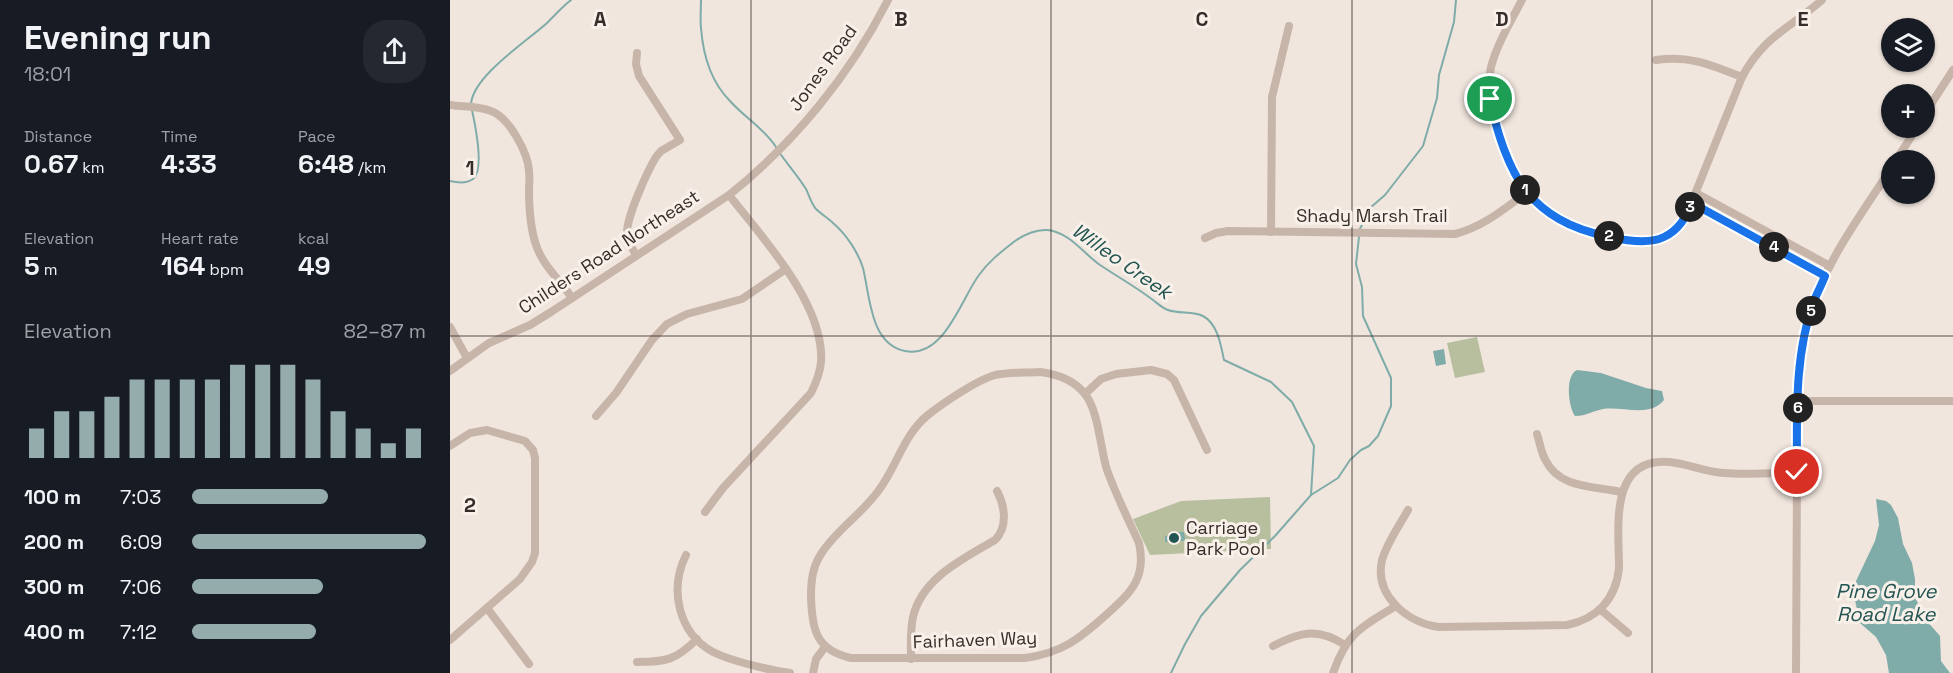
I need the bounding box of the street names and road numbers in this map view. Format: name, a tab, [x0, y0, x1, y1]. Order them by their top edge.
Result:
street label: Jones Road	[784, 20, 862, 115]
street label: Childers Road Northeast	[514, 185, 703, 319]
street label: Shady Marsh Trail	[1296, 204, 1448, 227]
street label: Fairhaven Way	[912, 626, 1037, 653]

